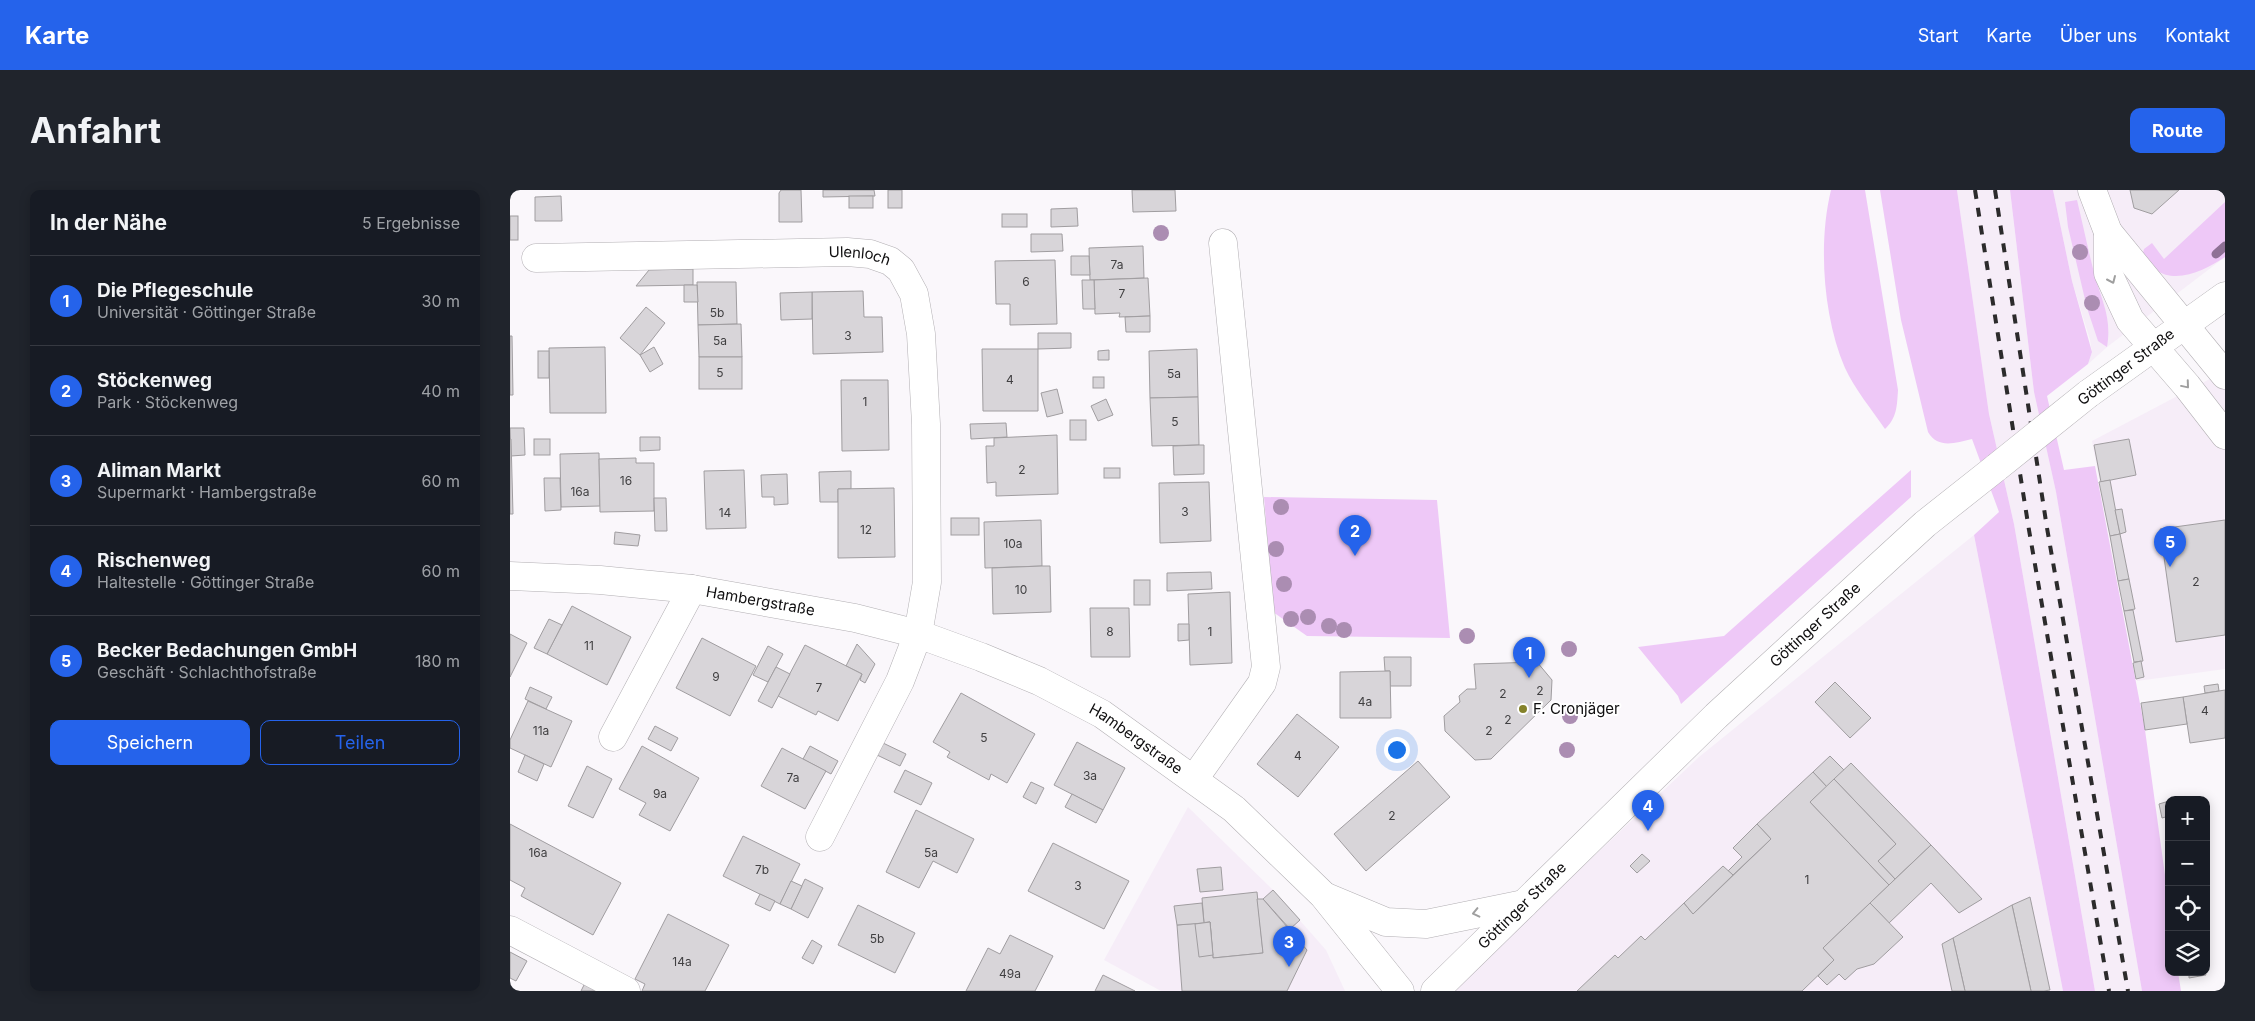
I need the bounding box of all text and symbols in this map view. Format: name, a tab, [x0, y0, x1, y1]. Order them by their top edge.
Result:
text: Karte	[25, 21, 89, 50]
text: Start	[1918, 25, 1958, 46]
text: Karte	[1986, 25, 2032, 46]
text: Über uns	[2060, 25, 2137, 46]
text: Kontakt	[2165, 25, 2230, 46]
button: Route	[2130, 108, 2225, 153]
text: Anfahrt	[30, 109, 161, 151]
text: In der Nähe	[50, 210, 167, 235]
text: 5 Ergebnisse	[362, 213, 460, 233]
street label: Ulenloch	[828, 242, 893, 269]
house number: 7a	[1111, 257, 1123, 272]
house number: 6	[1022, 274, 1030, 289]
one-way arrow	[2105, 275, 2116, 284]
text: Die Pflegeschule	[97, 279, 253, 302]
house number: 7	[1119, 286, 1126, 301]
text: 1	[63, 291, 69, 311]
text: 30 m	[422, 291, 460, 311]
text: Universität · Göttinger Straße	[97, 302, 316, 322]
house number: 5b	[710, 305, 724, 320]
street label: Göttinger Straße	[2073, 324, 2178, 409]
house number: 3	[844, 328, 852, 343]
house number: 5a	[713, 333, 727, 348]
house number: 5	[716, 365, 724, 380]
house number: 5a	[1167, 366, 1181, 381]
text: Stöckenweg	[97, 369, 212, 392]
house number: 4	[1006, 372, 1014, 387]
one-way arrow	[2180, 379, 2189, 388]
text: 2	[61, 381, 71, 401]
text: 40 m	[421, 381, 460, 401]
text: Park · Stöckenweg	[97, 392, 238, 412]
house number: 1	[863, 394, 867, 409]
house number: 5	[1171, 414, 1179, 429]
text: Aliman Markt	[97, 459, 221, 482]
house number: 2	[1018, 462, 1026, 477]
text: 3	[61, 471, 71, 491]
text: 60 m	[421, 471, 460, 491]
house number: 16	[620, 473, 632, 488]
text: Supermarkt · Hambergstraße	[97, 482, 316, 502]
house number: 16a	[570, 484, 590, 499]
house number: 3	[1181, 504, 1189, 519]
house number: 14	[719, 505, 732, 520]
pin: 2	[1339, 515, 1371, 556]
house number: 12	[860, 522, 872, 537]
pin: 5	[2154, 526, 2186, 567]
house number: 10a	[1003, 536, 1023, 551]
text: Rischenweg	[97, 549, 211, 572]
text: 4	[61, 561, 71, 581]
text: 60 m	[421, 561, 460, 581]
text: Haltestelle · Göttinger Straße	[97, 572, 314, 592]
house number: 2	[2192, 574, 2200, 589]
street label: Göttinger Straße	[1766, 578, 1864, 671]
street label: Hambergstraße	[705, 582, 816, 620]
house number: 10	[1015, 582, 1027, 597]
house number: 8	[1106, 624, 1114, 639]
house number: 1	[1208, 624, 1212, 639]
pin: 1	[1513, 637, 1545, 678]
house number: 11	[584, 638, 594, 653]
text: Becker Bedachungen GmbH	[97, 639, 357, 662]
text: 5	[61, 651, 71, 671]
text: 180 m	[415, 651, 460, 671]
text: Geschäft · Schlachthofstraße	[97, 662, 317, 682]
house number: 9	[712, 669, 720, 684]
house number: 7	[816, 680, 823, 695]
house number: 2	[1536, 683, 1544, 698]
house number: 2	[1499, 686, 1507, 701]
house number: 4a	[1358, 694, 1372, 709]
street label: Hambergstraße	[1086, 699, 1187, 778]
place label: F. Cronjäger	[1533, 699, 1620, 718]
marker: F. Cronjäger	[1517, 703, 1529, 715]
house number: 4	[2201, 703, 2209, 718]
house number: 2	[1504, 712, 1512, 727]
button: Speichern	[50, 720, 250, 765]
button: Teilen	[260, 720, 460, 765]
house number: 11a	[533, 723, 549, 738]
house number: 2	[1485, 723, 1493, 738]
house number: 5	[980, 730, 988, 745]
your location	[1384, 737, 1410, 763]
house number: 4	[1294, 748, 1302, 763]
house number: 3a	[1083, 768, 1097, 783]
house number: 7a	[787, 770, 799, 785]
house number: 9a	[653, 786, 667, 801]
pin: 4	[1632, 790, 1664, 831]
map controls	[2165, 796, 2210, 976]
button: +	[2165, 796, 2210, 841]
house number: 2	[1388, 808, 1396, 823]
button: −	[2165, 841, 2210, 886]
house number: 16a	[528, 845, 548, 860]
house number: 5a	[924, 845, 938, 860]
street label: Göttinger Straße	[1474, 858, 1570, 953]
house number: 7b	[755, 862, 769, 877]
house number: 1	[1805, 872, 1809, 887]
house number: 3	[1074, 878, 1082, 893]
button: locate	[2165, 886, 2210, 931]
one-way arrow	[1472, 907, 1481, 918]
pin: 3	[1273, 926, 1305, 967]
house number: 5b	[870, 931, 884, 946]
button: layers	[2165, 931, 2210, 976]
house number: 14a	[672, 954, 692, 969]
house number: 49a	[999, 966, 1021, 981]

